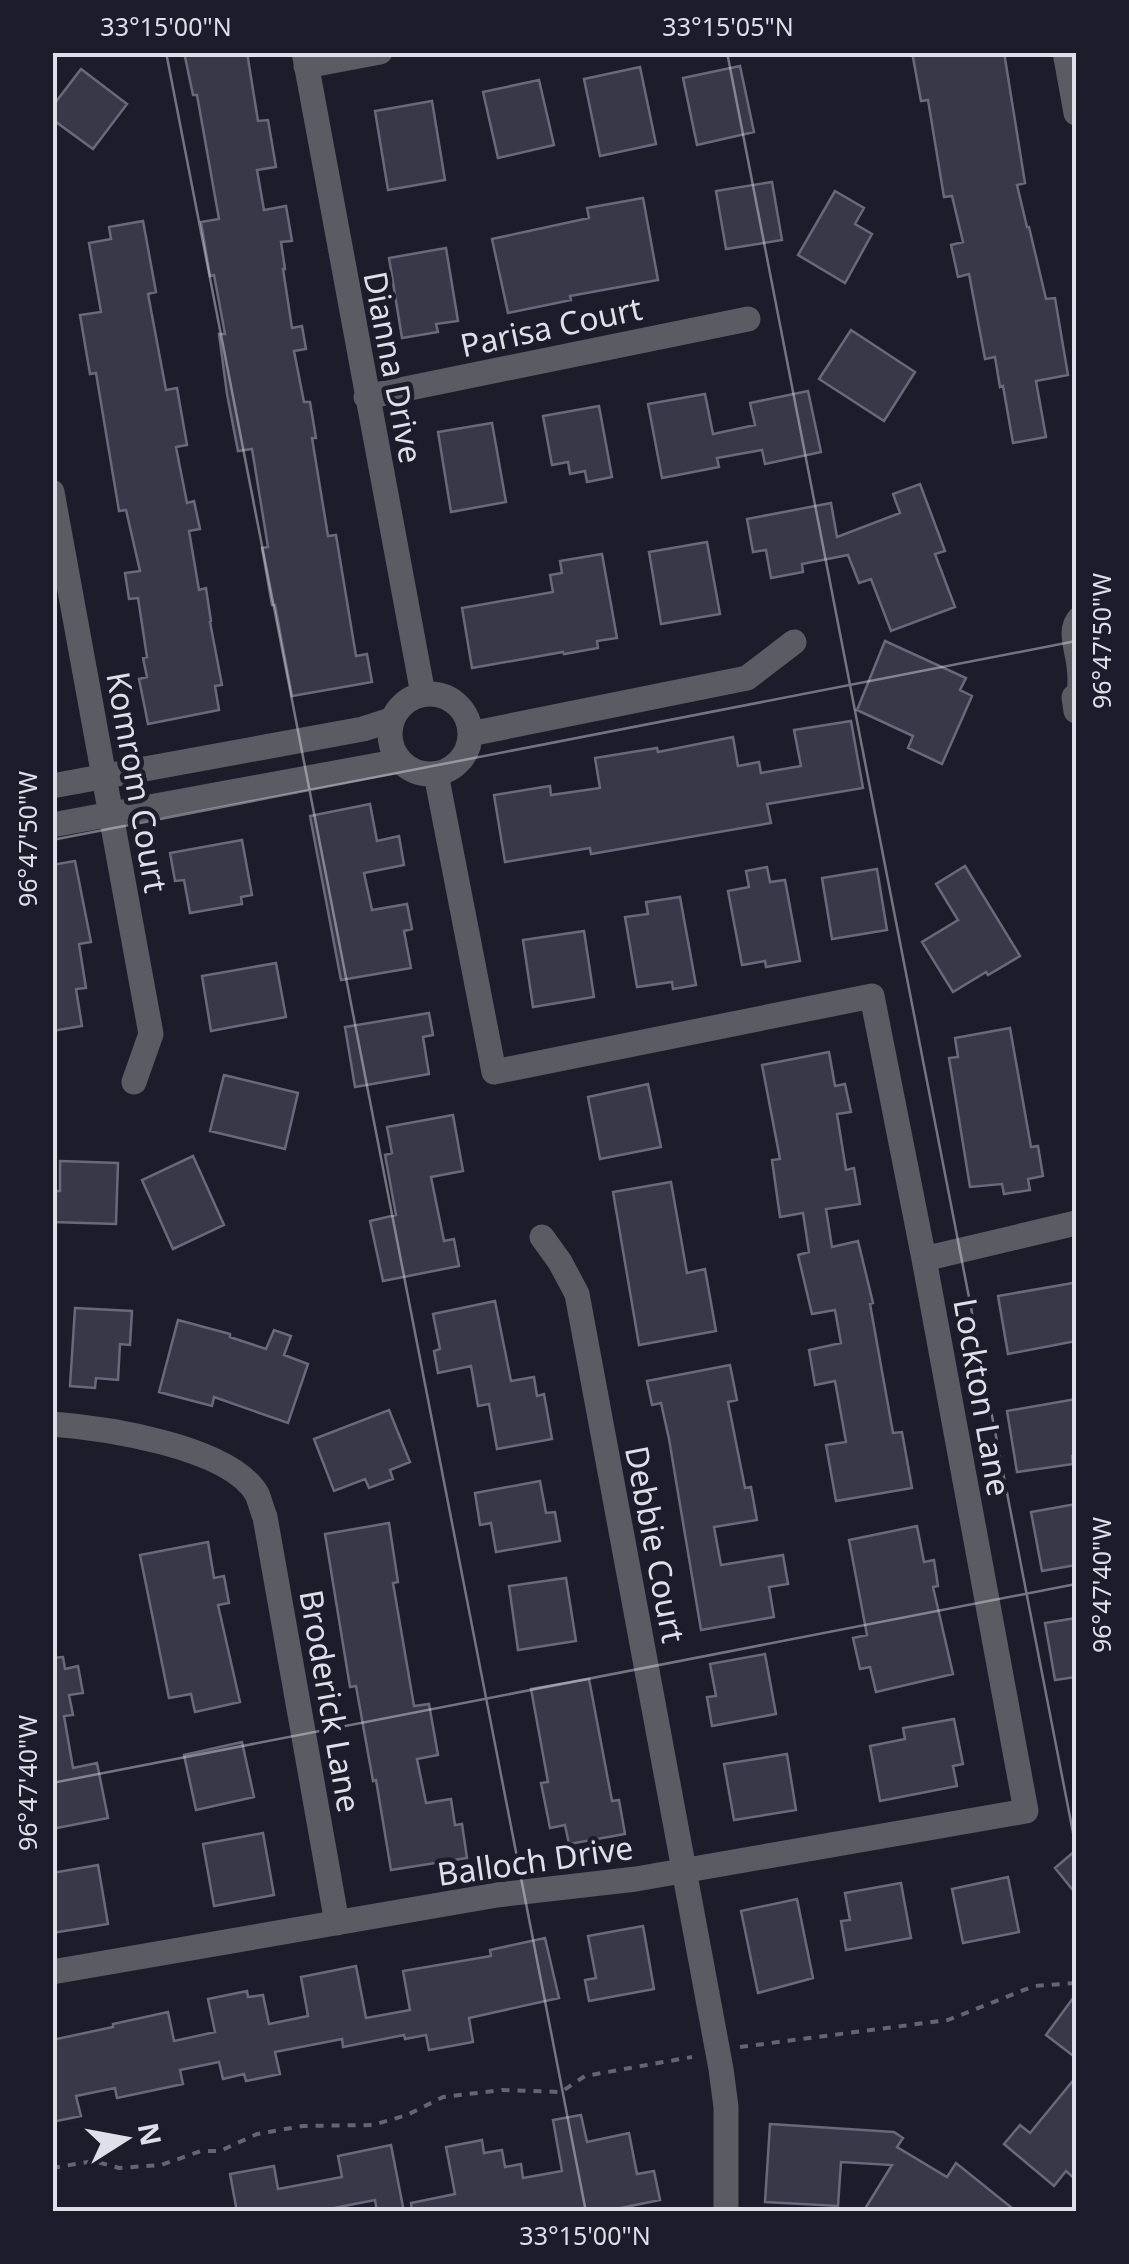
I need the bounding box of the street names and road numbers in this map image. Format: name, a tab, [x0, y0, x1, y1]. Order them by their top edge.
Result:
street label: Dianna Drive	[354, 267, 434, 467]
street label: Parisa Court	[456, 286, 646, 366]
street label: Komrom Court	[97, 668, 179, 896]
street label: Lockton Lane	[944, 1295, 1022, 1499]
street label: Debbie Court	[616, 1442, 696, 1646]
street label: Broderick Lane	[290, 1586, 372, 1816]
street label: Balloch Drive	[434, 1825, 636, 1895]

